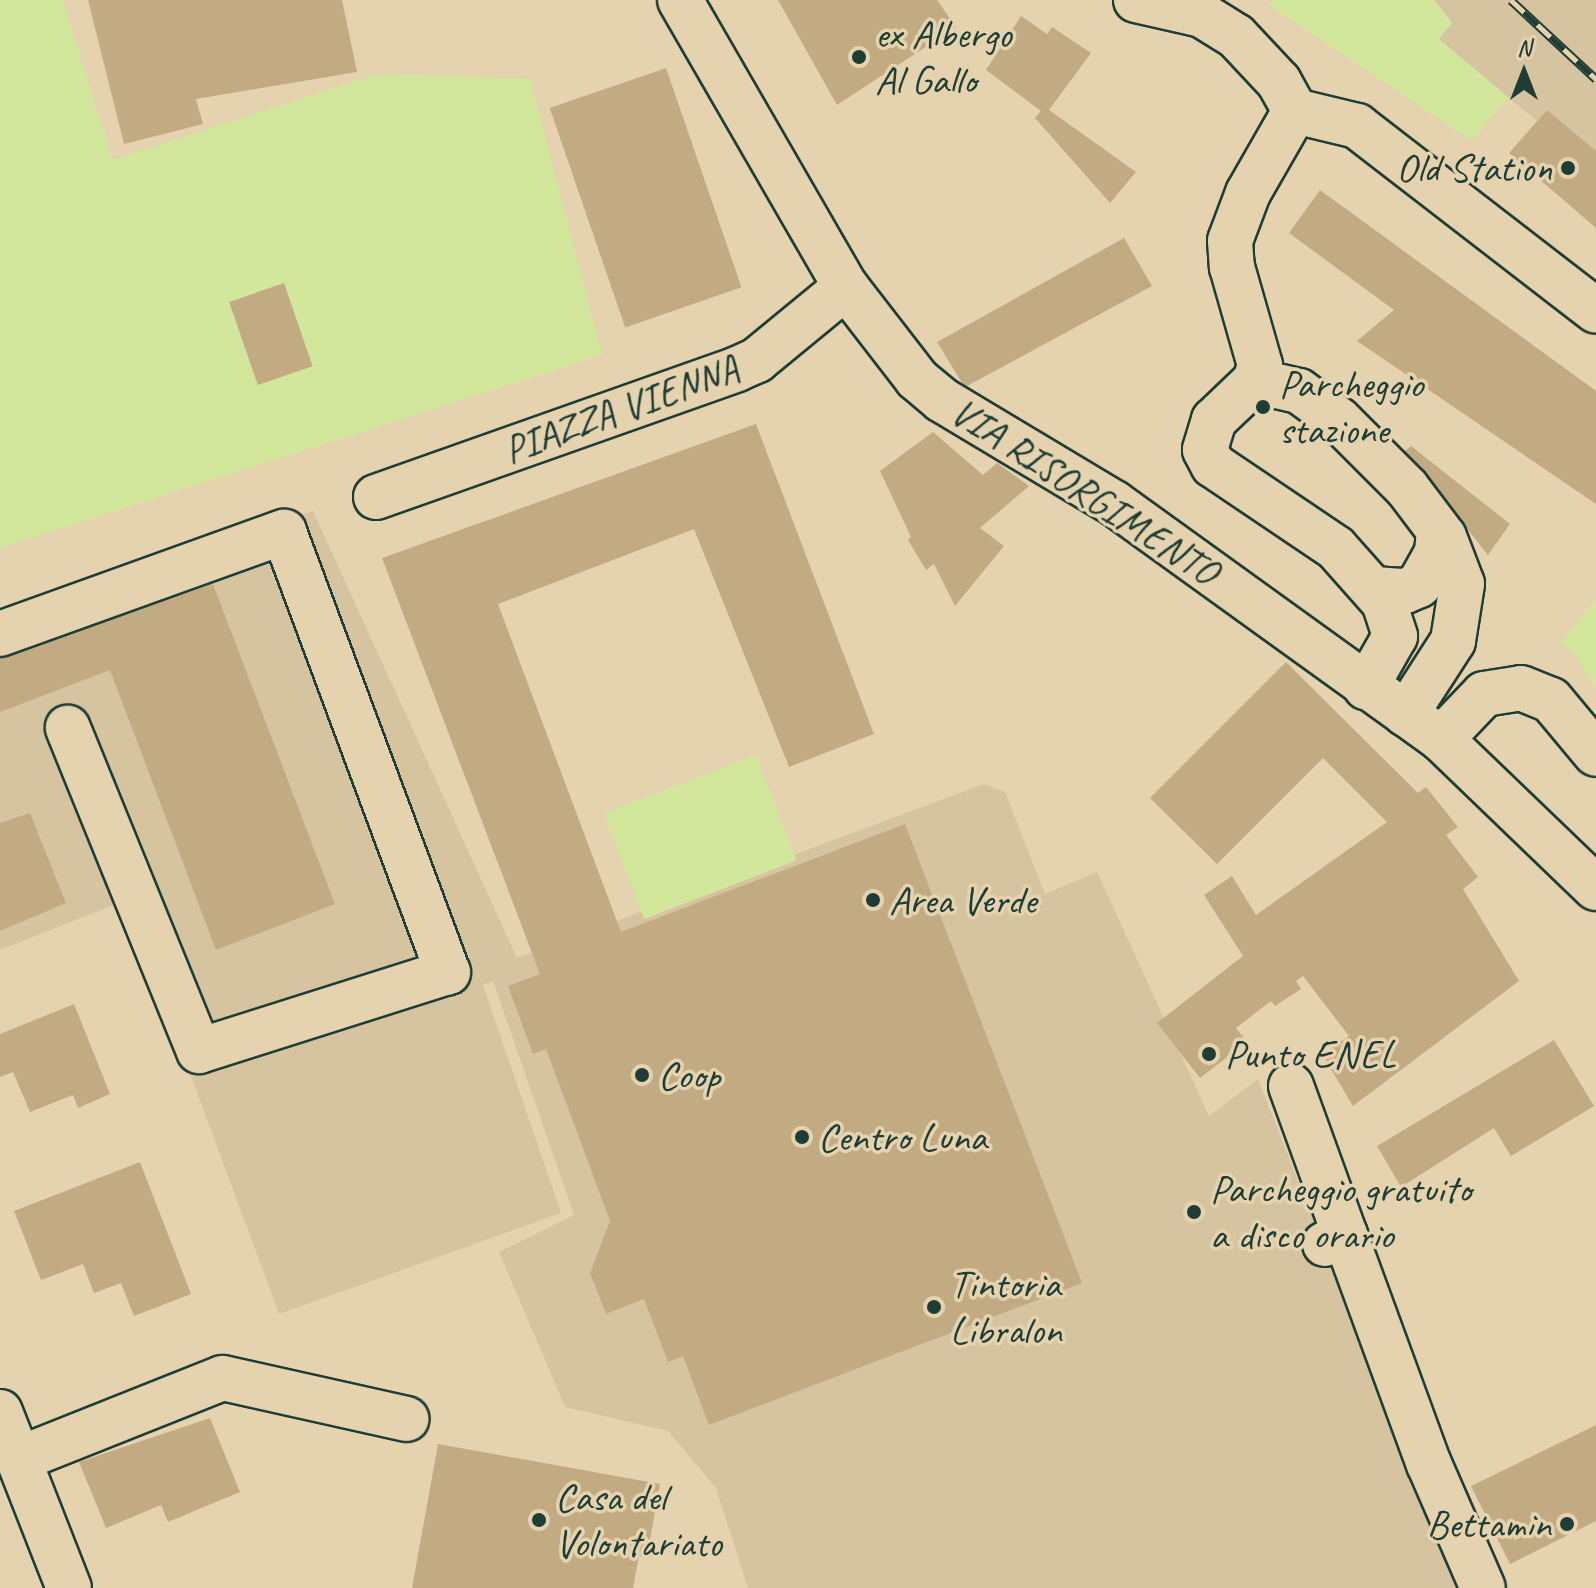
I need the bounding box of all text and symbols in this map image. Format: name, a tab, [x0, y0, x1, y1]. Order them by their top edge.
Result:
place label: ex Albergo Al Gallo	[875, 10, 1011, 104]
north arrow	[1484, 32, 1564, 112]
text: N	[1517, 34, 1531, 62]
marker: ex Albergo Al Gallo	[850, 48, 868, 66]
place label: Old Station	[1395, 144, 1552, 192]
marker: Old Station	[1559, 159, 1577, 177]
street label: PIAZZA VIENNA	[497, 344, 745, 474]
place label: Parcheggio stazione	[1279, 360, 1423, 454]
street label: VIA RISORGIMENTO	[943, 387, 1227, 595]
marker: Parcheggio stazione	[1254, 398, 1272, 416]
place label: Area Verde	[889, 876, 1036, 924]
marker: Area Verde	[864, 891, 882, 909]
place label: Punto ENEL	[1225, 1030, 1396, 1078]
marker: Punto ENEL	[1200, 1045, 1218, 1063]
place label: Coop	[658, 1051, 720, 1099]
marker: Coop	[633, 1066, 651, 1084]
place label: Centro Luna	[818, 1113, 984, 1161]
marker: Centro Luna	[793, 1128, 811, 1146]
place label: Parcheggio gratuito a disco orario	[1210, 1165, 1473, 1259]
marker: Parcheggio gratuito a disco orario	[1185, 1203, 1203, 1221]
place label: Tintoria Libralon	[950, 1260, 1062, 1354]
marker: Tintoria Libralon	[925, 1298, 943, 1316]
place label: Casa del Volontariato	[555, 1473, 722, 1567]
place label: Bettamin	[1427, 1500, 1551, 1548]
marker: Casa del Volontariato	[530, 1511, 548, 1529]
marker: Bettamin	[1558, 1515, 1576, 1533]

